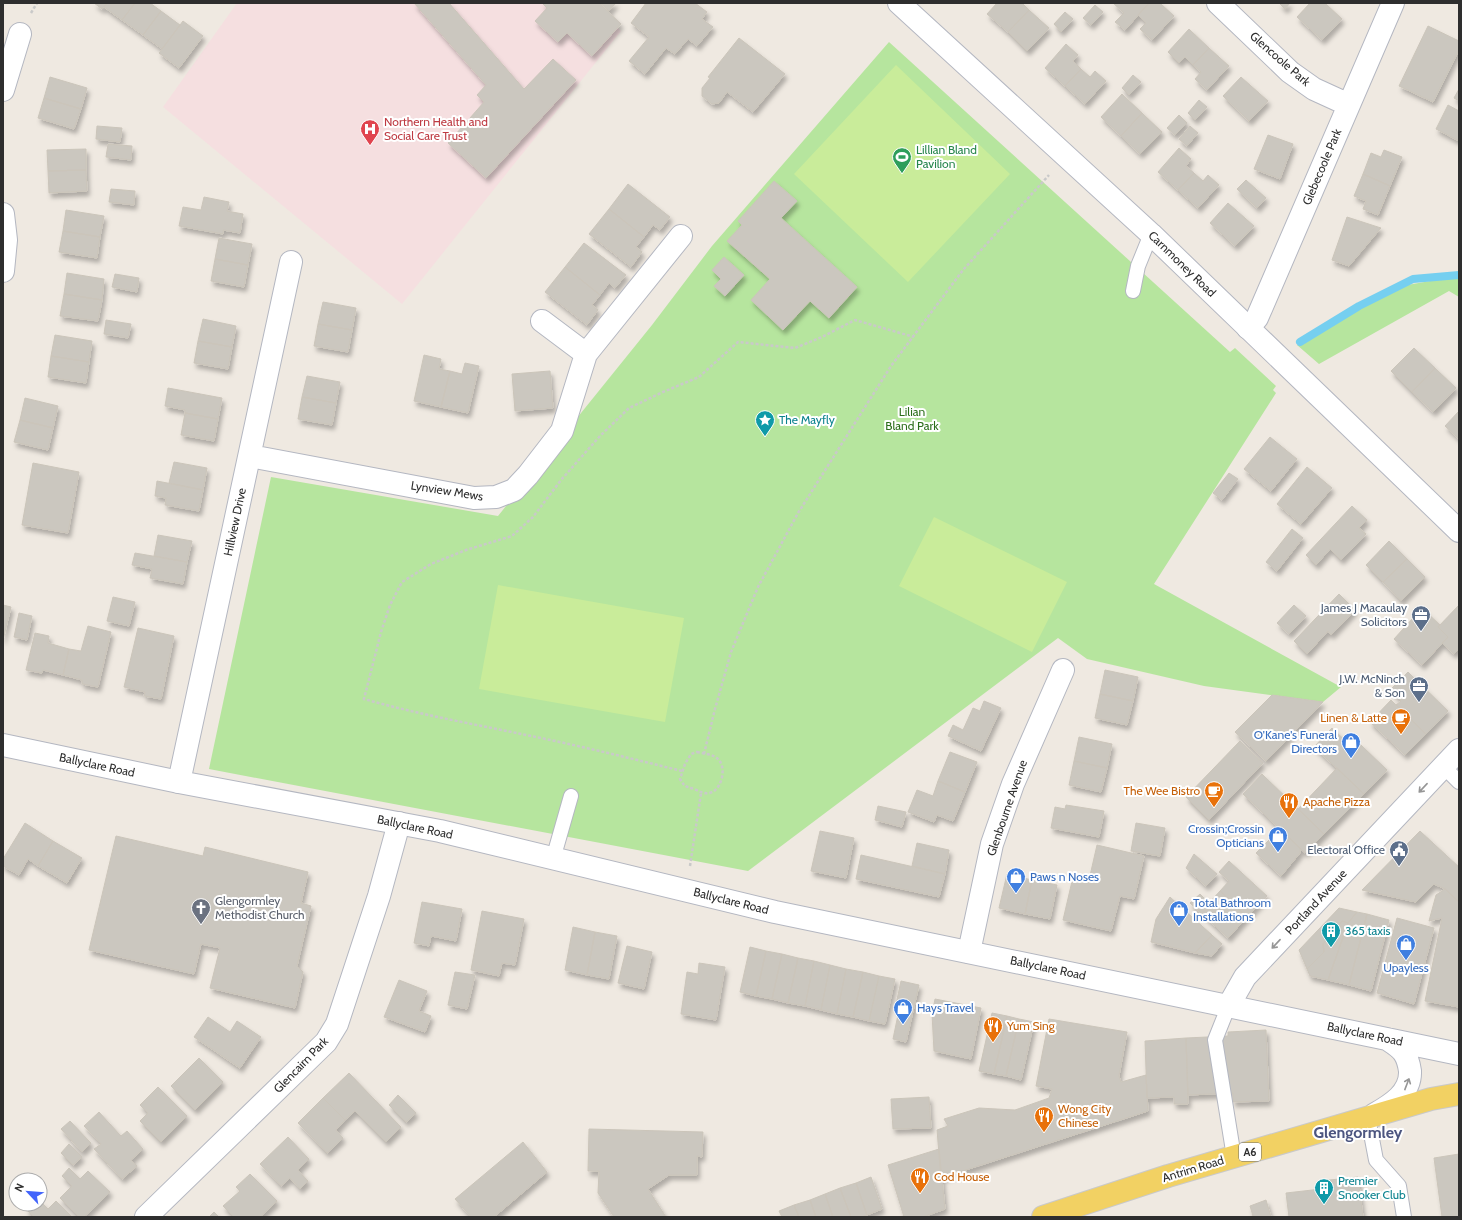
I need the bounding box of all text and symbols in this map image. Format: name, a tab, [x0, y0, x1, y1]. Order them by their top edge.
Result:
street label: Glencoole Park	[1247, 28, 1314, 89]
place label: Northern Health and Social Care Trust	[384, 114, 488, 143]
hospital icon: Northern Health and Social Care Trust	[359, 118, 381, 146]
street label: Glebecoole Park	[1299, 126, 1345, 207]
place label: Lillian Bland Pavilion	[916, 142, 977, 171]
sports icon: Lillian Bland Pavilion	[891, 146, 913, 174]
street label: Carnmoney Road	[1145, 228, 1219, 300]
park label: Lilian Bland Park	[885, 404, 939, 433]
place icon: The Mayfly	[754, 409, 776, 437]
place label: The Mayfly	[779, 412, 835, 427]
street label: Lynview Mews	[410, 477, 484, 504]
street label: Hillview Drive	[220, 486, 249, 557]
place label: James J Macaulay Solicitors	[1320, 600, 1407, 629]
office icon: James J Macaulay Solicitors	[1410, 604, 1432, 632]
place label: J.W. McNinch & Son	[1338, 671, 1405, 700]
office icon: J.W. McNinch & Son	[1408, 675, 1430, 703]
cafe icon: Linen & Latte	[1390, 707, 1412, 735]
place label: Linen & Latte	[1320, 710, 1387, 725]
place label: O'Kane's Funeral Directors	[1254, 727, 1337, 756]
shop icon: O'Kane's Funeral Directors	[1340, 731, 1362, 759]
street label: Ballyclare Road	[58, 749, 136, 780]
street label: Glenbourne Avenue	[983, 758, 1030, 858]
cafe icon: The Wee Bistro	[1203, 780, 1225, 808]
place label: The Wee Bistro	[1124, 783, 1200, 798]
one-way arrow	[1418, 783, 1427, 793]
restaurant icon: Apache Pizza	[1278, 791, 1300, 819]
place label: Apache Pizza	[1303, 794, 1370, 809]
street label: Ballyclare Road	[376, 811, 454, 842]
place label: Crossin;Crossin Opticians	[1188, 821, 1264, 850]
shop icon: Crossin;Crossin Opticians	[1267, 825, 1289, 853]
public building icon: Electoral Office	[1388, 839, 1410, 867]
place label: Electoral Office	[1307, 842, 1385, 857]
shop icon: Paws n Noses	[1005, 866, 1027, 894]
street label: Portland Avenue	[1282, 866, 1350, 937]
place label: Paws n Noses	[1030, 869, 1099, 884]
street label: Ballyclare Road	[692, 884, 770, 917]
place label: Glengormley Methodist Church	[215, 893, 305, 922]
place label: Total Bathroom Installations	[1193, 895, 1271, 924]
church icon: Glengormley Methodist Church	[190, 897, 212, 925]
shop icon: Total Bathroom Installations	[1168, 899, 1190, 927]
building icon: 365 taxis	[1320, 920, 1342, 948]
place label: 365 taxis	[1345, 923, 1391, 938]
shop icon: Upayless	[1395, 933, 1417, 961]
one-way arrow	[1271, 939, 1281, 949]
street label: Ballyclare Road	[1009, 952, 1087, 983]
place label: Upayless	[1383, 960, 1429, 975]
shop icon: Hays Travel	[892, 997, 914, 1025]
place label: Hays Travel	[917, 1000, 974, 1015]
restaurant icon: Yum Sing	[982, 1015, 1004, 1043]
place label: Yum Sing	[1006, 1018, 1056, 1033]
street label: Ballyclare Road	[1326, 1018, 1404, 1049]
street label: Glencairn Park	[270, 1033, 332, 1096]
one-way arrow	[1404, 1079, 1412, 1091]
place label: Wong City Chinese	[1058, 1101, 1111, 1130]
restaurant icon: Wong City Chinese	[1033, 1105, 1055, 1133]
district label: Glengormley	[1314, 1123, 1403, 1142]
road number: A6	[1239, 1143, 1261, 1161]
street label: Antrim Road	[1160, 1152, 1225, 1185]
restaurant icon: Cod House	[909, 1166, 931, 1194]
place label: Cod House	[934, 1169, 990, 1184]
north arrow	[8, 1172, 48, 1212]
place label: Premier Snooker Club	[1338, 1173, 1406, 1202]
building icon: Premier Snooker Club	[1313, 1177, 1335, 1205]
text: N	[11, 1181, 27, 1194]

